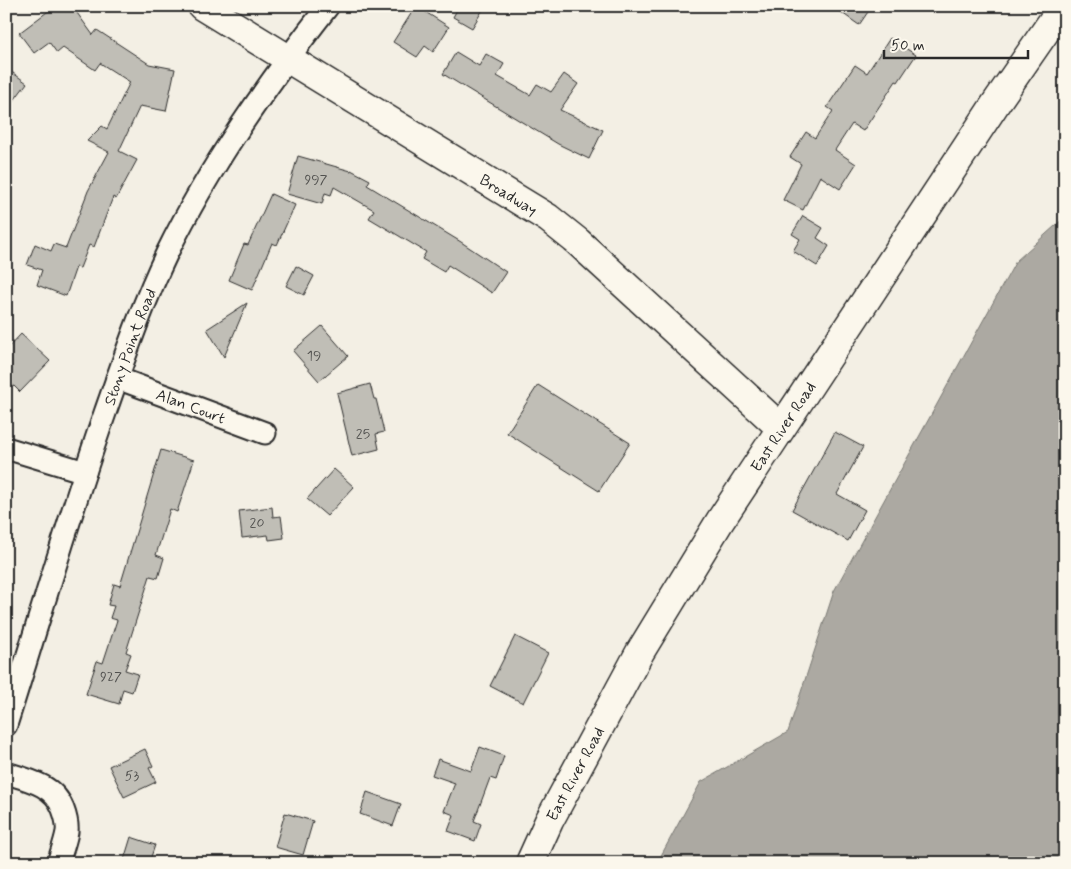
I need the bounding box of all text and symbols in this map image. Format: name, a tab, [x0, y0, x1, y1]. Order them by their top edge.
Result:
scale bar	[884, 28, 1027, 60]
text: 50 m	[891, 36, 925, 56]
street label: Broadway	[475, 170, 541, 221]
house number: 997	[304, 171, 328, 189]
street label: Stony Point Road	[100, 285, 162, 408]
house number: 19	[307, 347, 321, 365]
street label: East River Road	[746, 378, 821, 476]
street label: Alan Court	[153, 384, 228, 429]
house number: 25	[356, 425, 370, 443]
house number: 20	[250, 514, 264, 532]
house number: 927	[100, 668, 122, 686]
street label: East River Road	[542, 723, 610, 825]
house number: 53	[125, 767, 139, 785]

